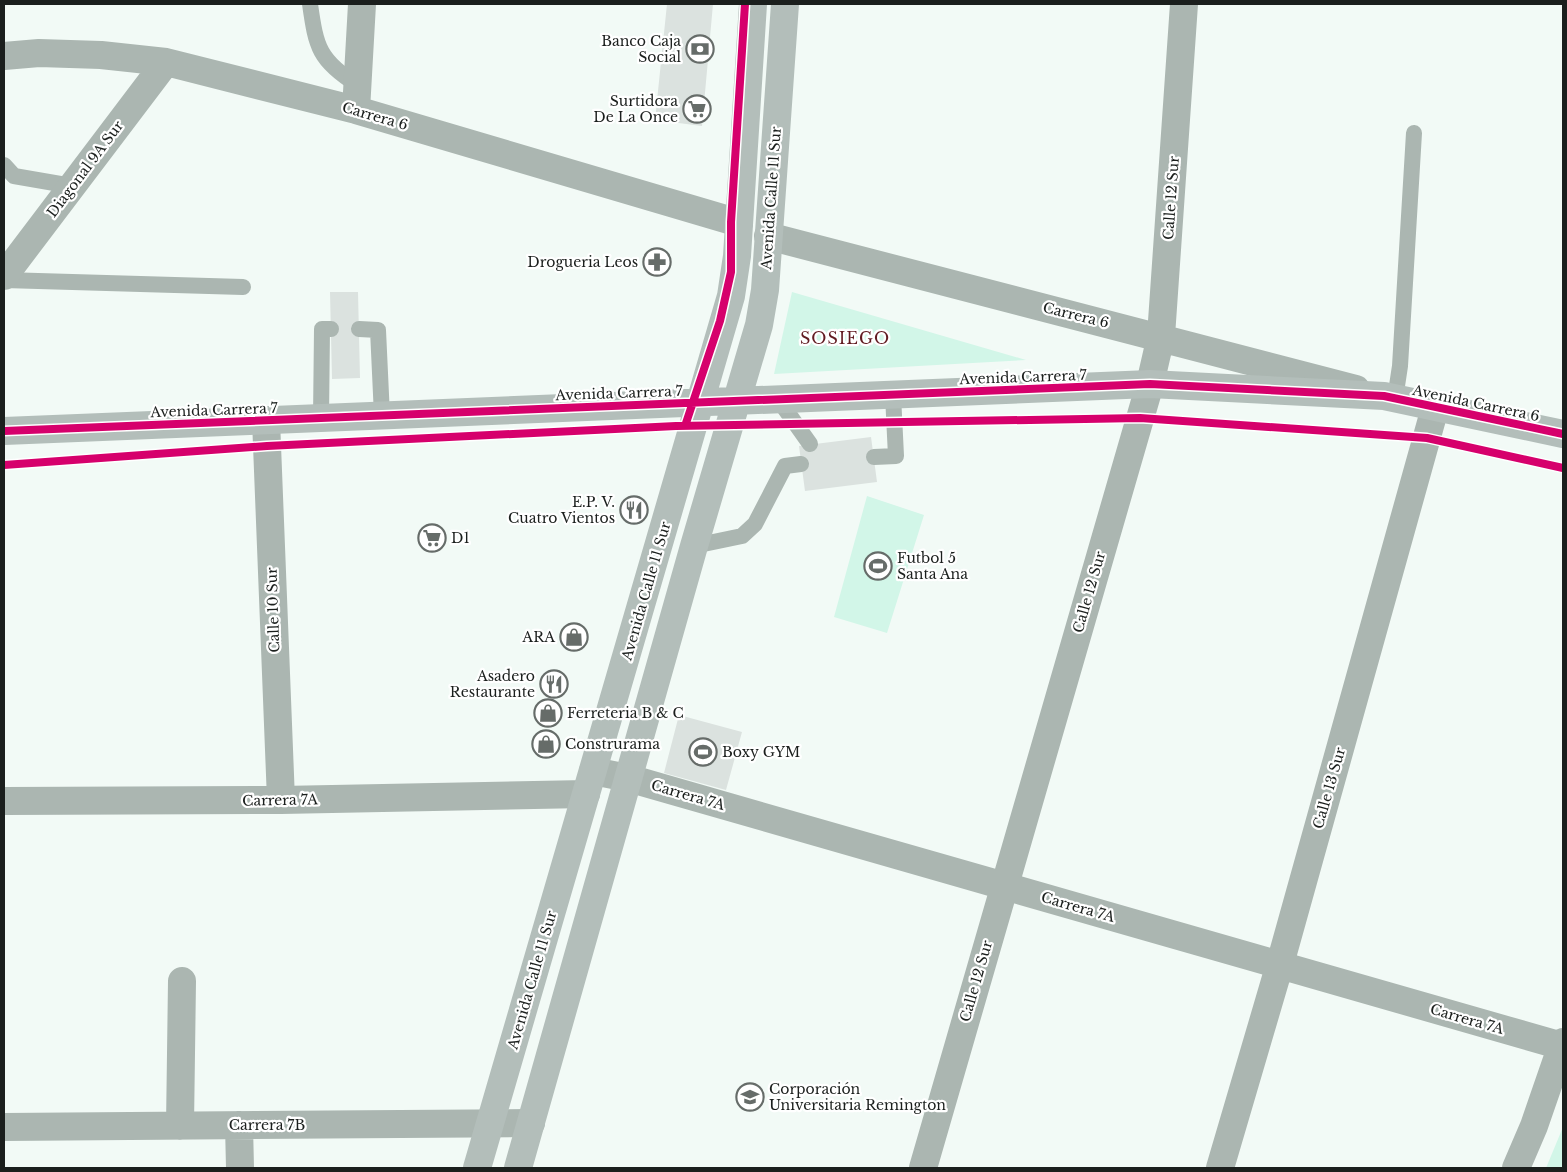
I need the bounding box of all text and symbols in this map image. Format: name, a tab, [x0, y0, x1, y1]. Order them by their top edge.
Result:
place label: Banco Caja Social	[601, 32, 681, 66]
bank icon: Banco Caja Social	[685, 34, 715, 64]
place label: Surtidora De La Once	[593, 92, 678, 126]
supermarket icon: Surtidora De La Once	[682, 94, 712, 124]
street label: Carrera 6	[340, 98, 410, 134]
street label: Diagonal 9A Sur	[43, 117, 127, 221]
street label: Avenida Calle 11 Sur	[757, 125, 785, 271]
street label: Calle 12 Sur	[1159, 155, 1183, 241]
pharmacy icon: Drogueria Leos	[642, 247, 672, 277]
place label: Drogueria Leos	[527, 253, 638, 271]
street label: Carrera 6	[1041, 298, 1111, 332]
district label: SOSIEGO	[800, 328, 890, 348]
street label: Avenida Carrera 7	[958, 366, 1088, 388]
street label: Avenida Carrera 6	[1410, 381, 1541, 425]
street label: Avenida Carrera 7	[554, 382, 684, 404]
street label: Avenida Carrera 7	[149, 399, 279, 421]
place label: E.P. V. Cuatro Vientos	[508, 493, 615, 527]
restaurant icon: E.P. V. Cuatro Vientos	[619, 495, 649, 525]
street label: Avenida Calle 11 Sur	[617, 519, 675, 663]
supermarket icon: D1	[417, 523, 447, 553]
place label: D1	[451, 529, 470, 547]
place label: Futbol 5 Santa Ana	[897, 549, 968, 583]
street label: Calle 12 Sur	[1069, 549, 1109, 635]
sports icon: Futbol 5 Santa Ana	[863, 551, 893, 581]
street label: Calle 10 Sur	[263, 567, 283, 653]
shop icon: ARA	[559, 622, 589, 652]
place label: ARA	[521, 628, 555, 646]
place label: Asadero Restaurante	[450, 667, 535, 701]
restaurant icon: Asadero Restaurante	[539, 669, 569, 699]
shop icon: Ferreteria B & C	[533, 698, 563, 728]
place label: Ferreteria B & C	[567, 704, 684, 722]
shop icon: Construrama	[531, 729, 561, 759]
place label: Construrama	[565, 735, 660, 753]
sports icon: Boxy GYM	[688, 737, 718, 767]
place label: Boxy GYM	[722, 743, 800, 761]
street label: Calle 13 Sur	[1309, 745, 1349, 831]
street label: Carrera 7A	[649, 776, 727, 814]
street label: Carrera 7A	[242, 790, 318, 810]
street label: Carrera 7A	[1039, 888, 1117, 926]
street label: Avenida Calle 11 Sur	[503, 908, 561, 1052]
street label: Calle 12 Sur	[956, 938, 996, 1024]
street label: Carrera 7A	[1428, 1000, 1506, 1038]
place label: Corporación Universitaria Remington	[769, 1080, 946, 1114]
school or university icon: Corporación Universitaria Remington	[735, 1082, 765, 1112]
street label: Carrera 7B	[229, 1116, 305, 1134]

